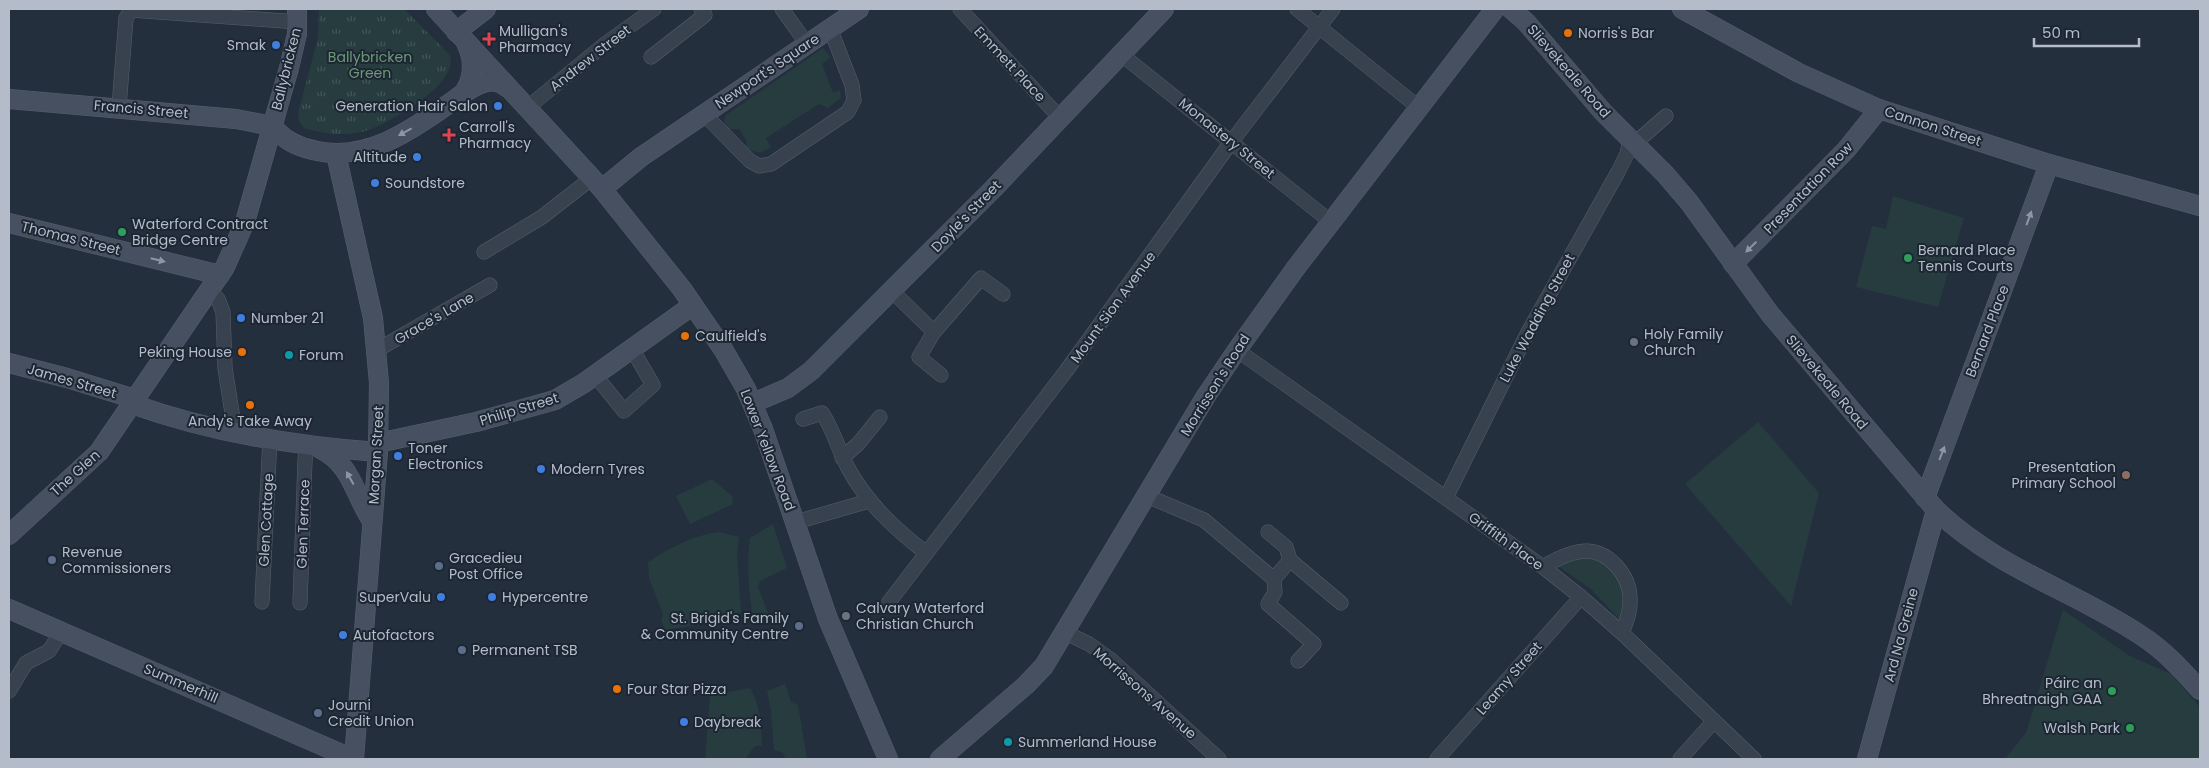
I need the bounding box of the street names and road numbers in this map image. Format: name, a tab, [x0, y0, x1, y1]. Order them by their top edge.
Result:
street label: Andrew Street	[545, 20, 635, 96]
street label: Slievekeale Road	[1523, 20, 1615, 122]
street label: Emmett Place	[970, 22, 1051, 106]
street label: Ballybricken	[266, 26, 306, 112]
street label: Newport's Square	[711, 28, 823, 113]
street label: Monastery Street	[1175, 93, 1279, 183]
street label: Francis Street	[93, 95, 189, 123]
street label: Cannon Street	[1882, 101, 1984, 151]
street label: Presentation Row	[1759, 137, 1857, 238]
street label: Doyle's Street	[926, 176, 1006, 256]
street label: Thomas Street	[19, 216, 123, 260]
street label: Mount Sion Avenue	[1066, 247, 1161, 367]
street label: Luke Wadding Street	[1495, 250, 1579, 386]
street label: Bernard Place	[1960, 282, 2014, 380]
street label: Grace's Lane	[390, 287, 478, 349]
street label: Morrisson's Road	[1175, 330, 1255, 440]
street label: Slievekeale Road	[1781, 330, 1873, 434]
street label: James Street	[25, 359, 119, 403]
street label: Lower Yellow Road	[736, 386, 800, 514]
street label: Philip Street	[477, 388, 561, 430]
street label: Morgan Street	[363, 405, 389, 505]
street label: The Glen	[46, 445, 104, 501]
street label: Glen Cottage	[254, 473, 278, 567]
street label: Glen Terrace	[291, 479, 315, 569]
street label: Griffith Place	[1464, 507, 1548, 575]
street label: Ard Na Greine	[1879, 585, 1923, 684]
street label: Leamy Street	[1472, 637, 1546, 719]
street label: Morrissons Avenue	[1089, 642, 1201, 744]
street label: Summerhill	[141, 658, 221, 708]

